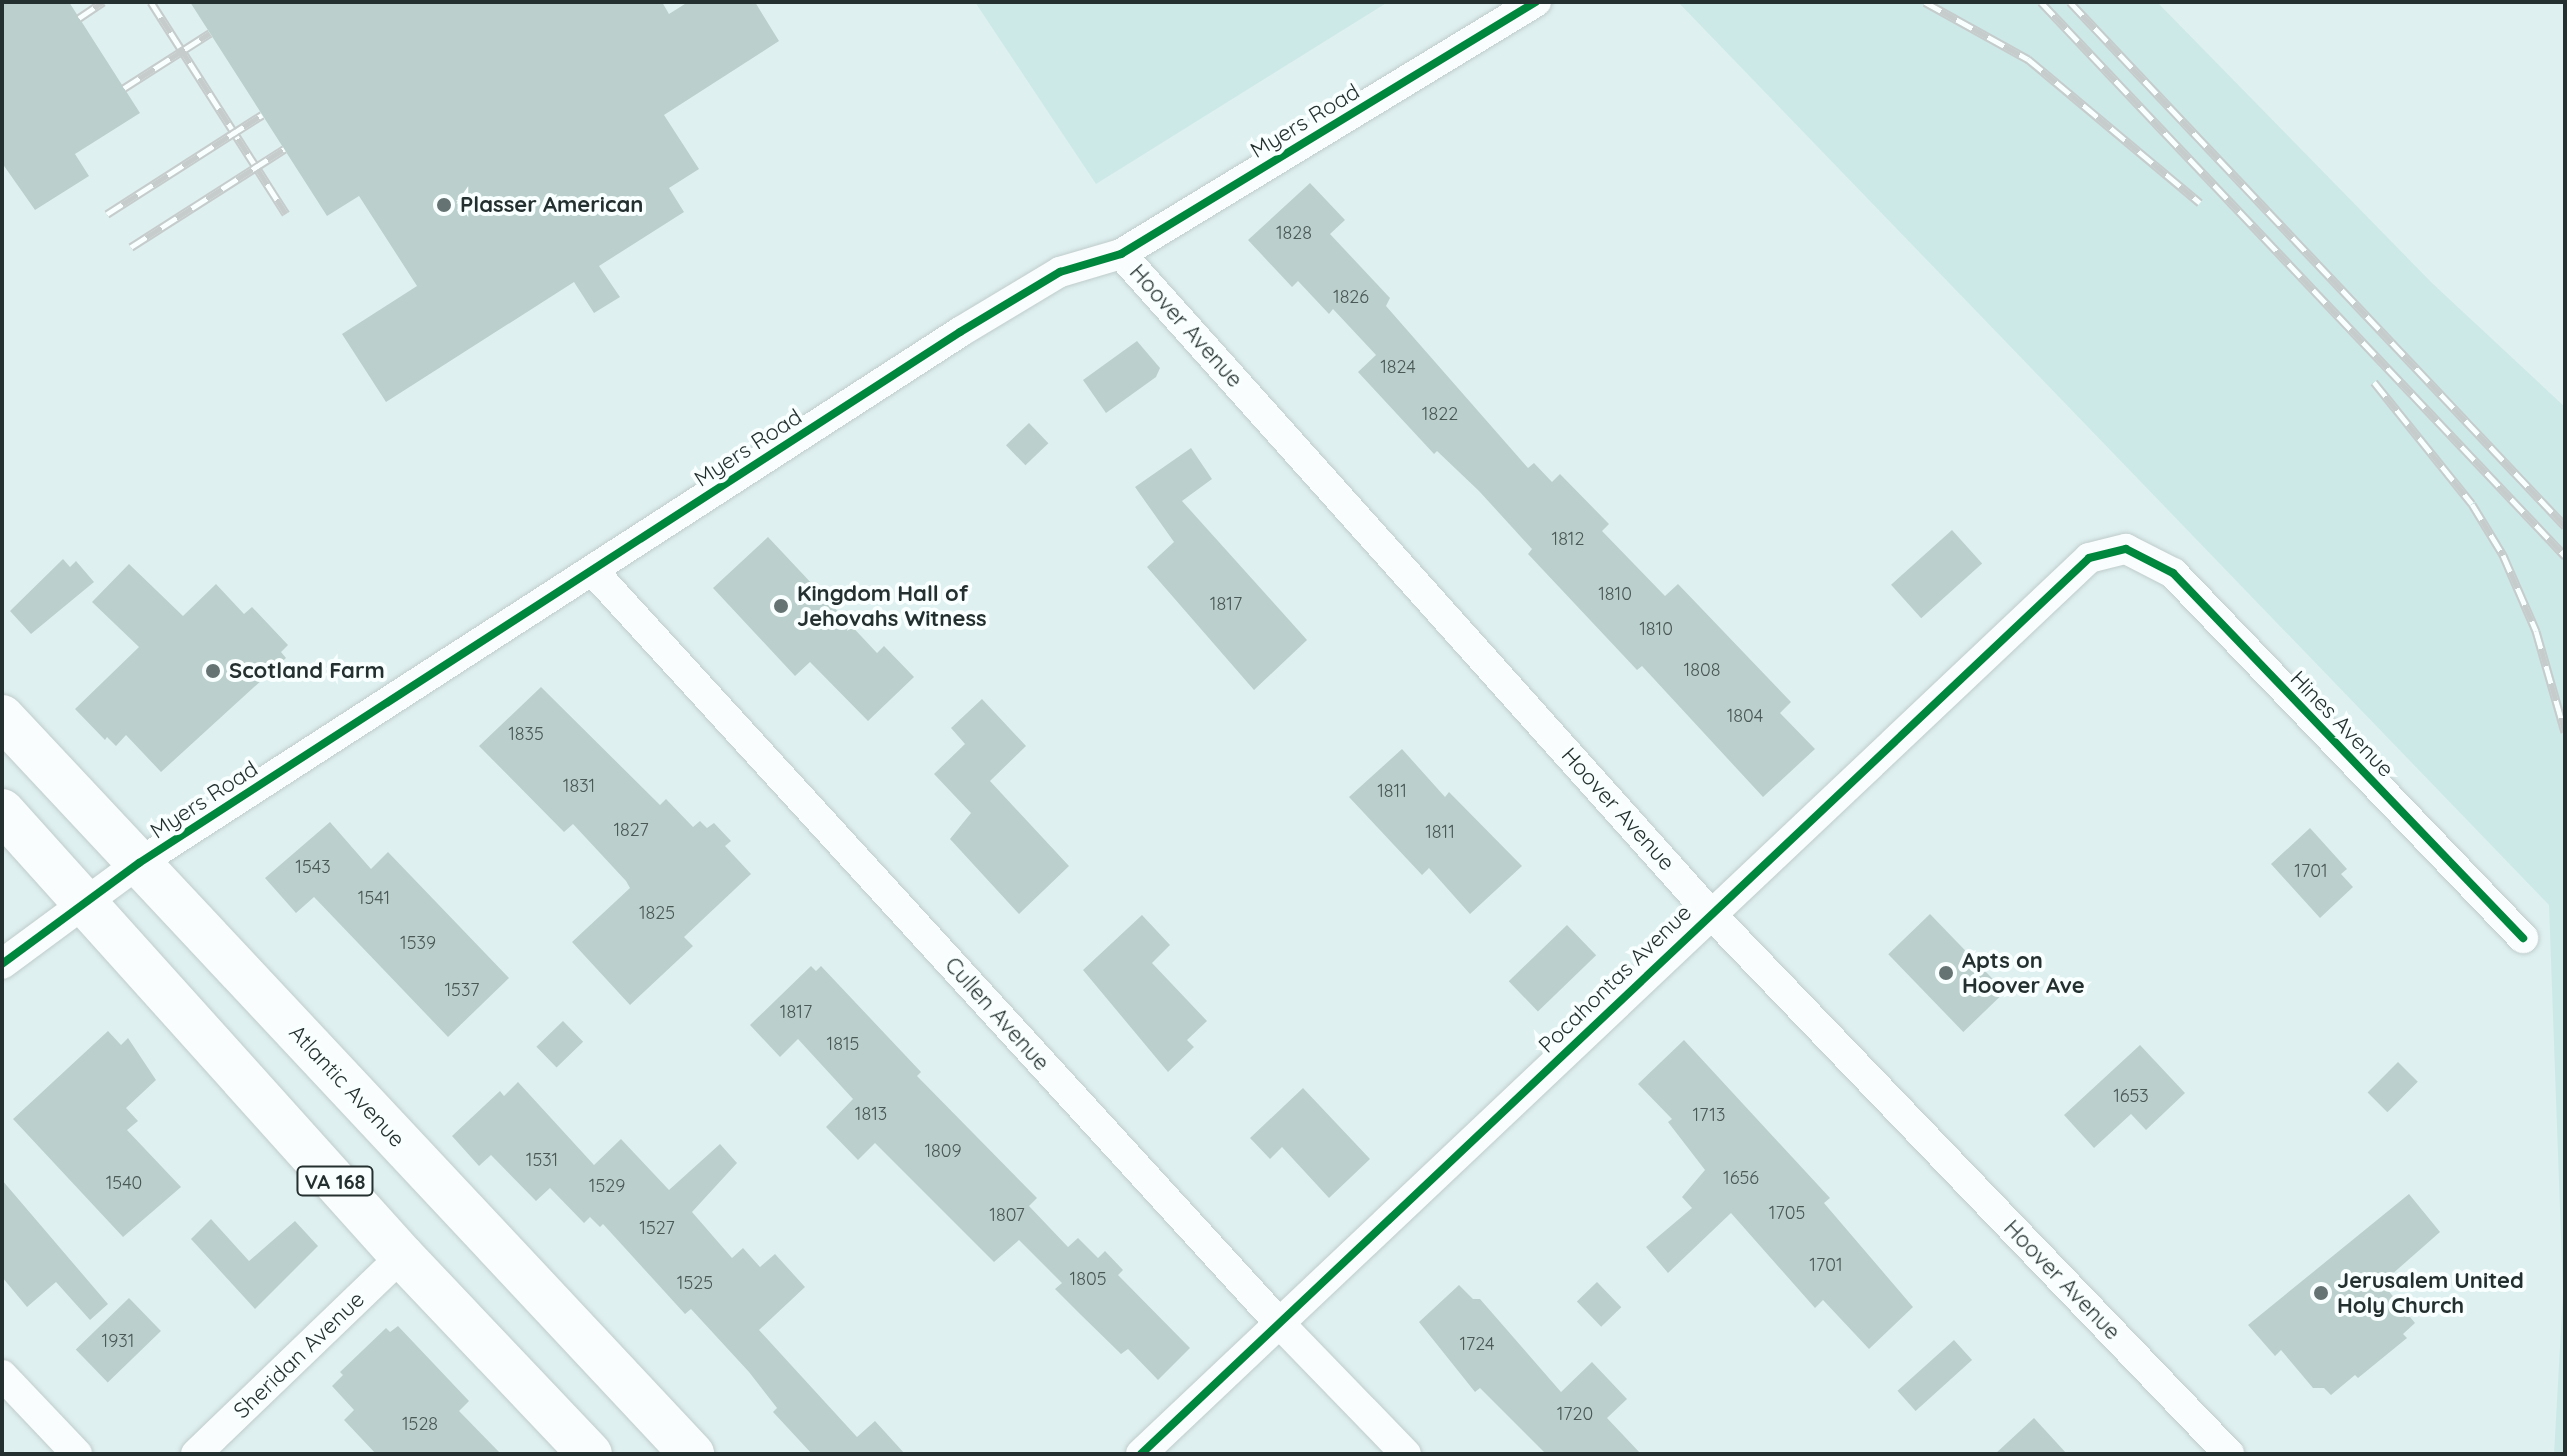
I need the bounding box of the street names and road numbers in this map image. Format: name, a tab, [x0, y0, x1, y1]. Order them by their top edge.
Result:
street label: Myers Road	[1246, 78, 1364, 164]
street label: Hoover Avenue	[1124, 259, 1248, 393]
street label: Myers Road	[689, 404, 807, 492]
street label: Hines Avenue	[2285, 665, 2399, 783]
street label: Hoover Avenue	[1556, 742, 1680, 876]
street label: Myers Road	[145, 756, 263, 844]
street label: Pocahontas Avenue	[1533, 899, 1697, 1059]
street label: Cullen Avenue	[939, 952, 1055, 1076]
street label: Atlantic Avenue	[284, 1019, 410, 1153]
road number: VA 168	[295, 1165, 375, 1197]
street label: Hoover Avenue	[1998, 1215, 2126, 1345]
street label: Sheridan Avenue	[228, 1286, 370, 1424]

